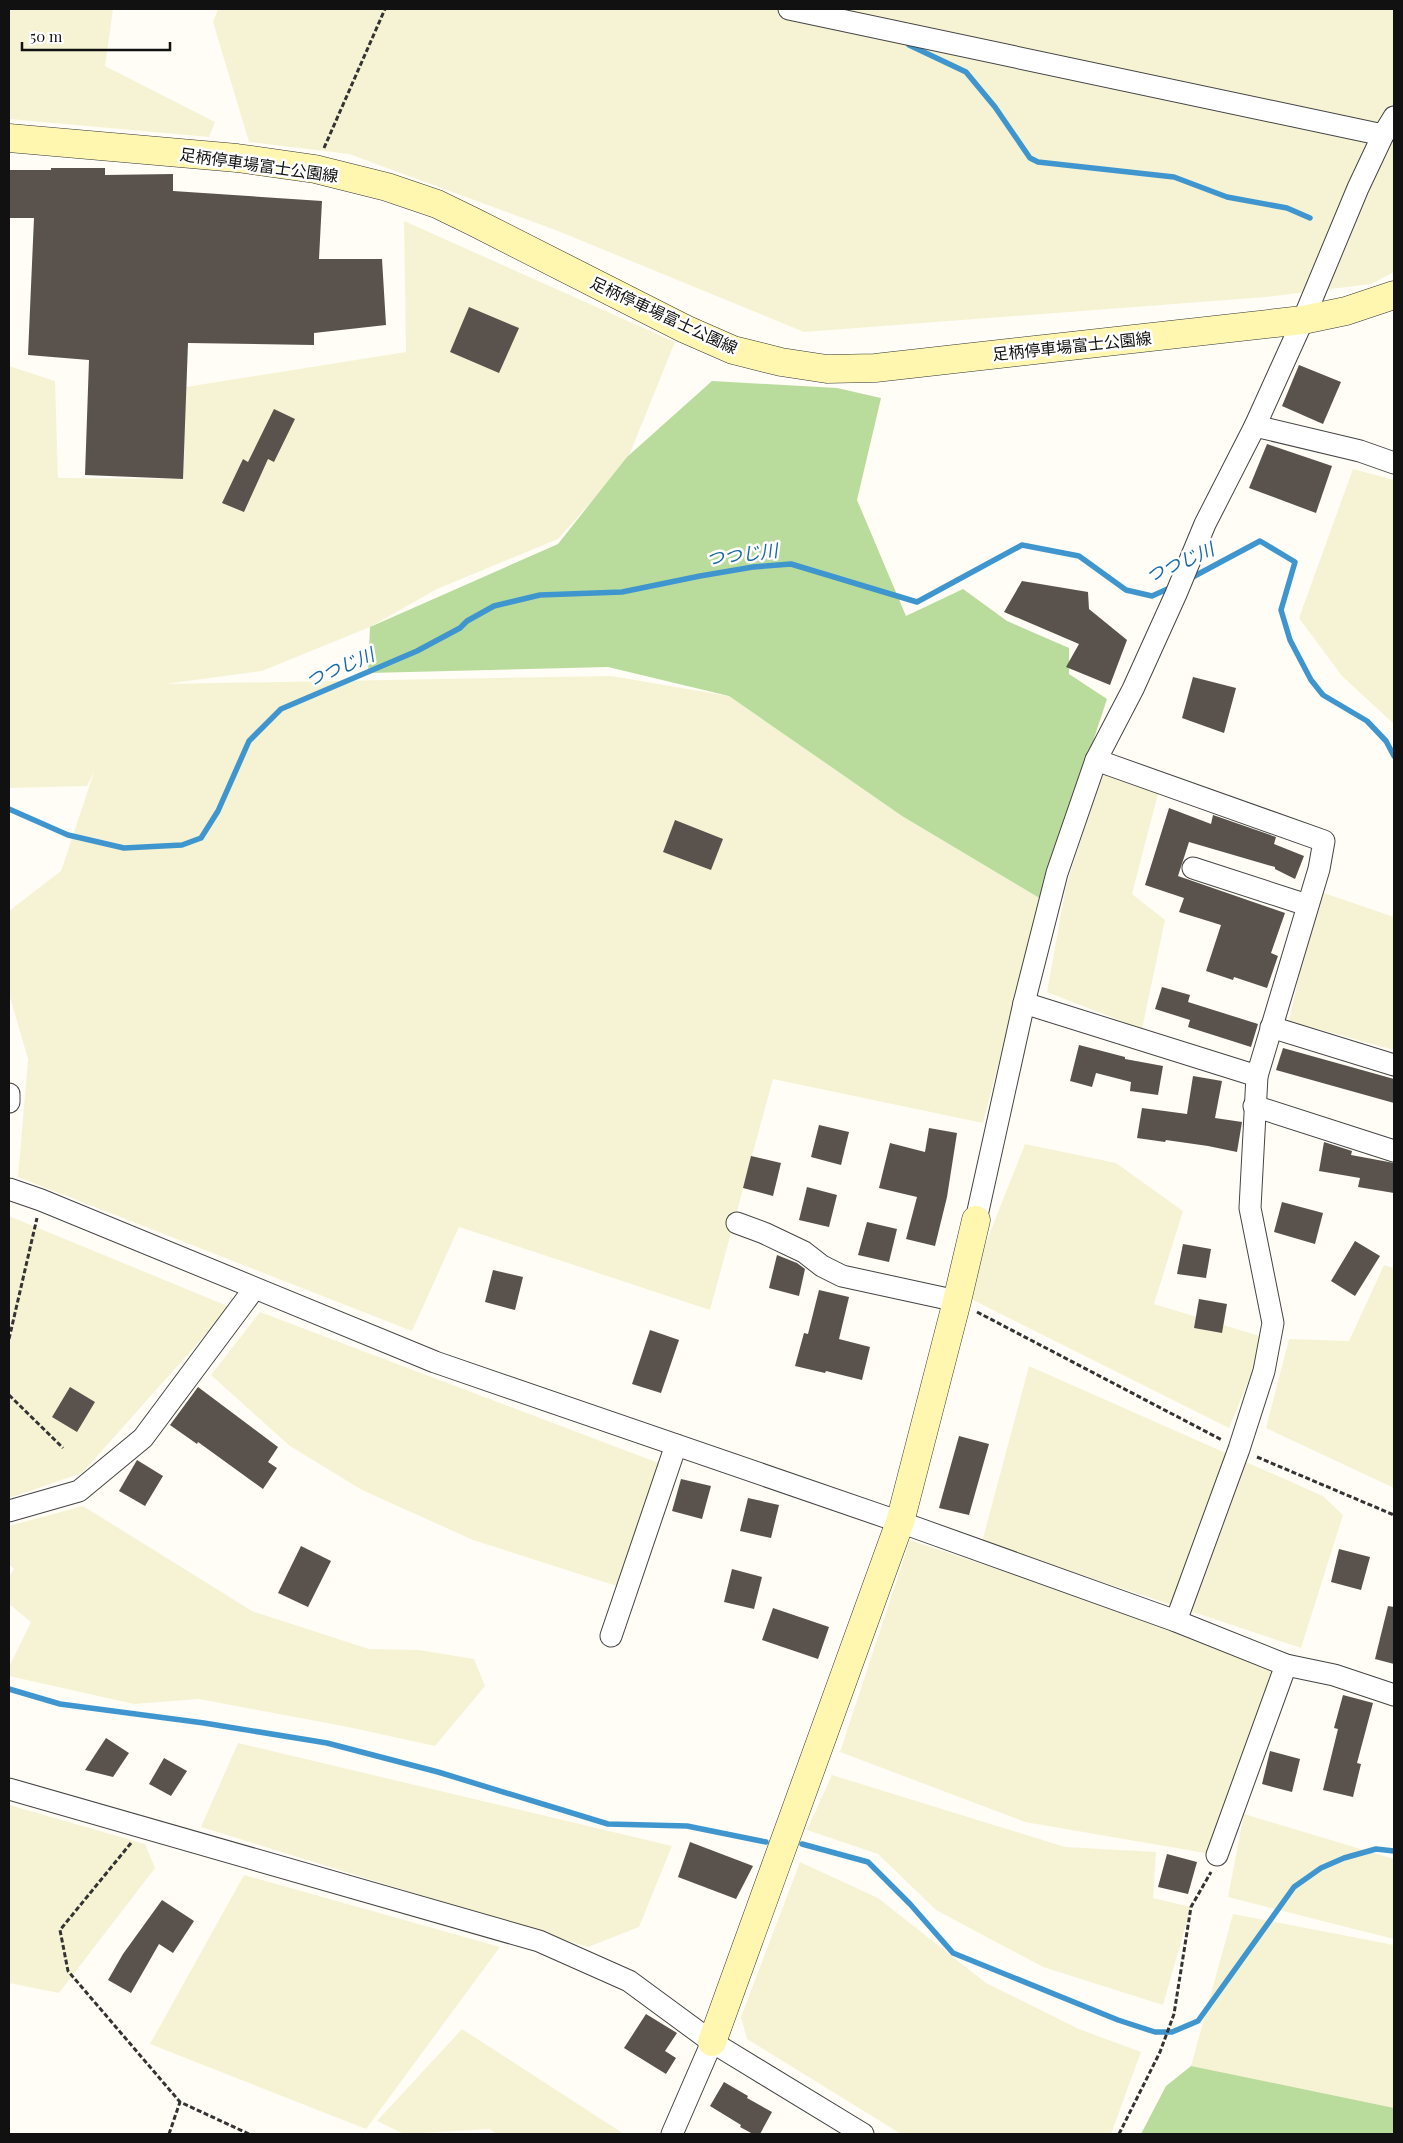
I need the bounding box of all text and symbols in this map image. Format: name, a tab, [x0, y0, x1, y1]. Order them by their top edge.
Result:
scale bar	[22, 20, 170, 52]
text: 50 m	[30, 26, 63, 46]
street label: 足柄停車場富士公園線	[178, 143, 340, 186]
street label: 足柄停車場富士公園線	[587, 271, 741, 358]
street label: 足柄停車場富士公園線	[991, 327, 1153, 364]
water label: つつじ川	[1142, 536, 1219, 588]
water label: つつじ川	[705, 537, 781, 570]
water label: つつじ川	[302, 641, 379, 692]

